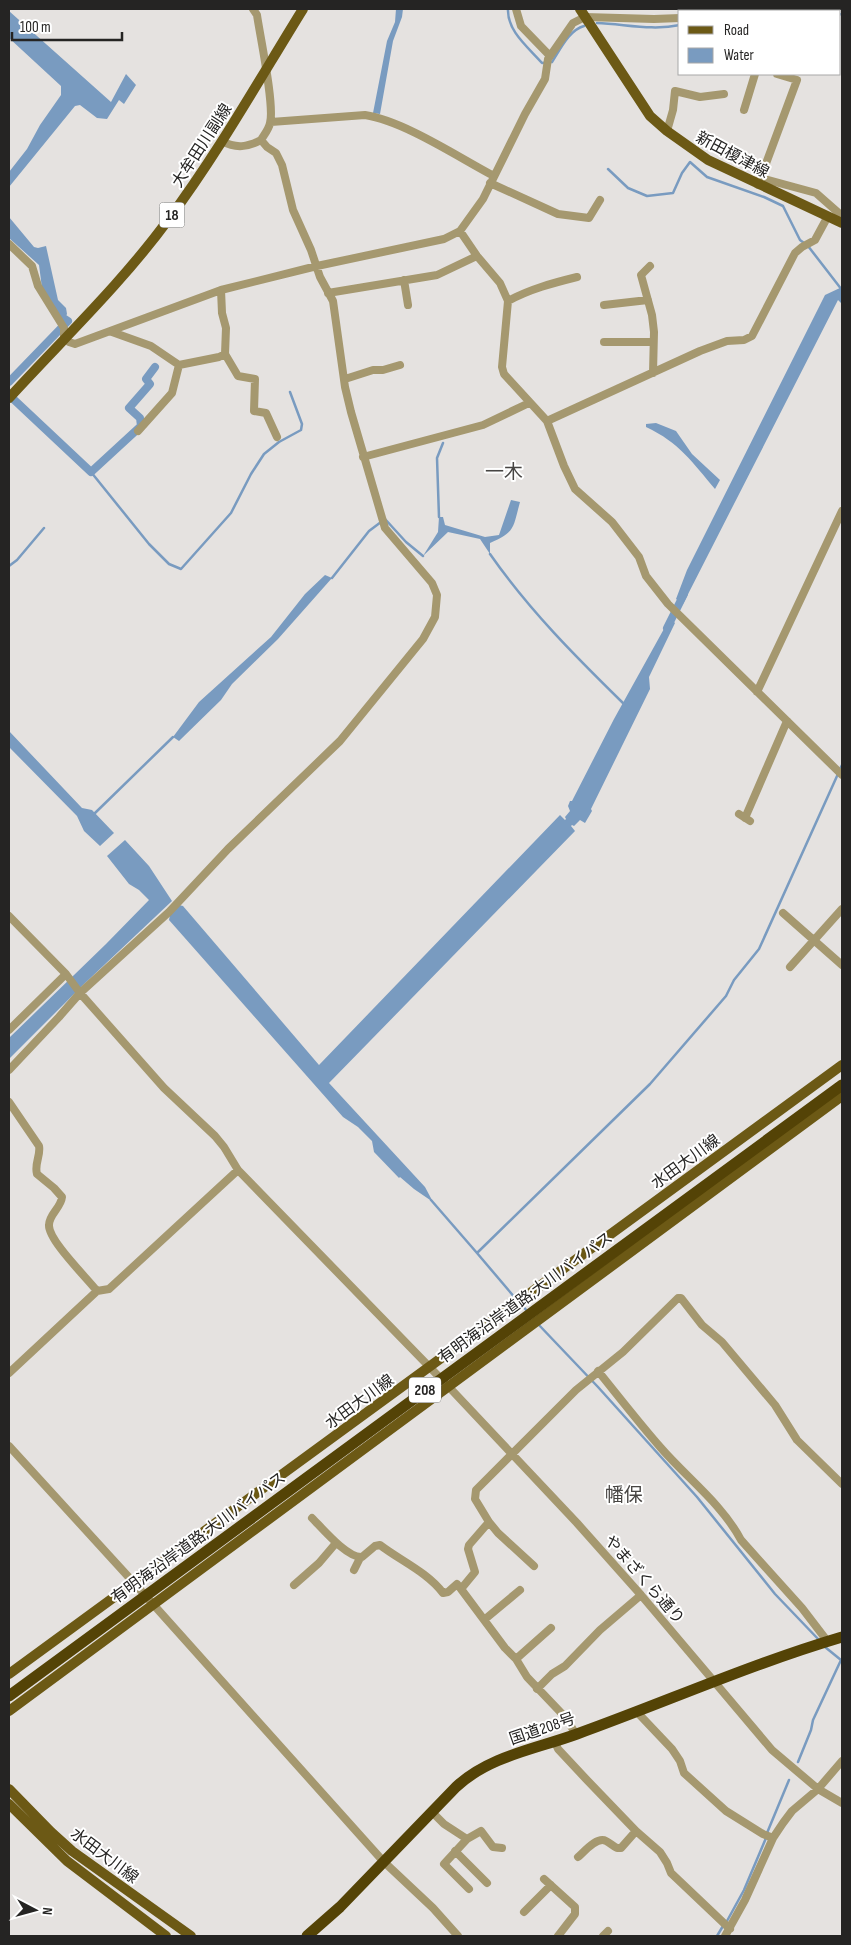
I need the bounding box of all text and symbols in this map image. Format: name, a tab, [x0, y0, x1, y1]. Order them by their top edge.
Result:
scale bar	[12, 10, 122, 42]
legend	[678, 10, 841, 75]
text: 100 m	[20, 18, 51, 37]
text: Road	[724, 21, 749, 40]
text: Water	[724, 46, 755, 65]
street label: 大牟田川副線	[168, 100, 236, 191]
street label: 新田榎津線	[693, 128, 772, 182]
road number: 18	[160, 202, 184, 228]
district label: 一木	[485, 461, 523, 484]
street label: 水田大川線	[648, 1131, 724, 1193]
street label: 有明海沿岸道路;大川バイパス	[435, 1229, 617, 1368]
street label: 水田大川線	[322, 1371, 398, 1433]
road number: 208	[409, 1378, 441, 1402]
street label: 有明海沿岸道路;大川バイパス	[108, 1469, 290, 1608]
district label: 幡保	[605, 1484, 643, 1507]
street label: やまざくら通り	[600, 1531, 688, 1628]
street label: 国道208号	[507, 1709, 578, 1750]
street label: 水田大川線	[66, 1825, 142, 1888]
north arrow	[10, 1885, 60, 1935]
text: N	[39, 1907, 56, 1916]

